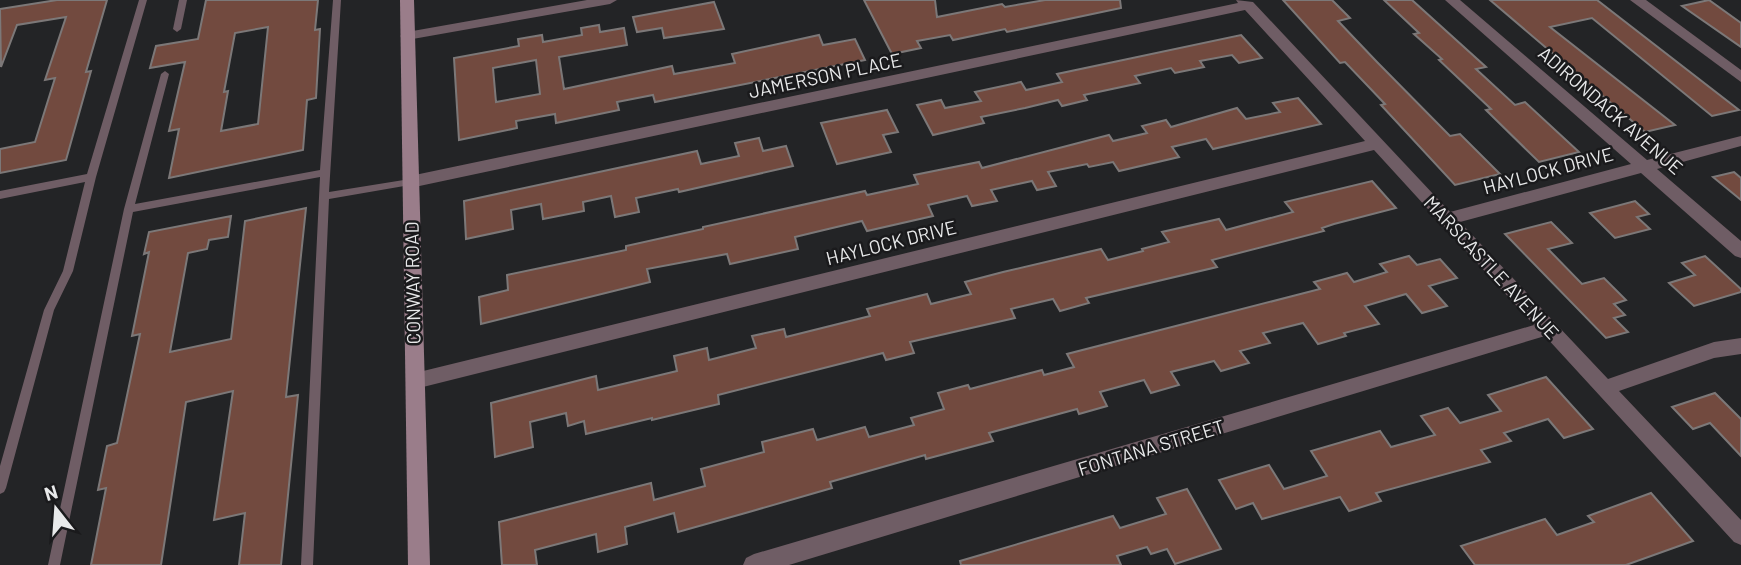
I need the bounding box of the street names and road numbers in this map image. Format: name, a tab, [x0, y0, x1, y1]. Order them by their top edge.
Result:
street label: ADIRONDACK AVENUE	[1534, 41, 1688, 179]
street label: JAMERSON PLACE	[746, 48, 904, 102]
street label: HAYLOCK DRIVE	[1480, 142, 1616, 198]
street label: MARSCASTLE AVENUE	[1420, 191, 1564, 343]
street label: HAYLOCK DRIVE	[823, 215, 959, 269]
street label: CONWAY ROAD	[399, 222, 425, 344]
street label: FONTANA STREET	[1075, 414, 1227, 480]

